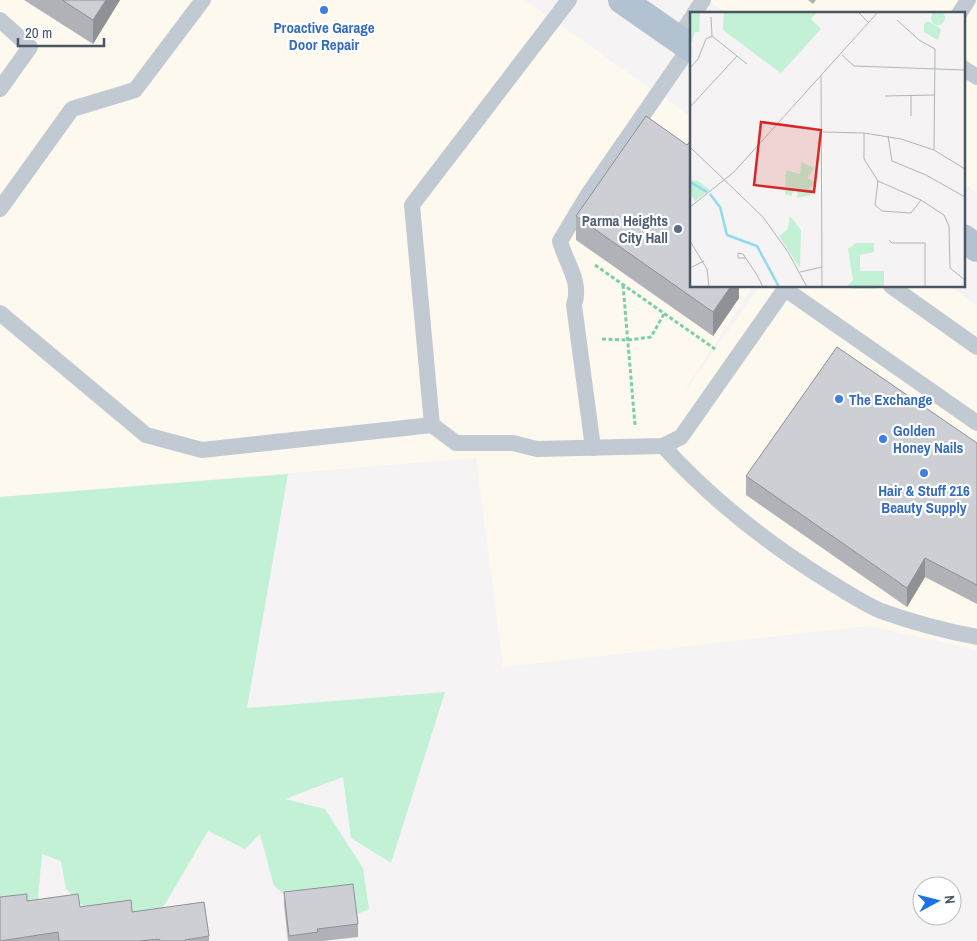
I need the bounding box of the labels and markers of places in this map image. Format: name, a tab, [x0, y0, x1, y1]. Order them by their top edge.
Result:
marker: Proactive Garage Door Repair	[318, 4, 330, 16]
place label: Proactive Garage Door Repair	[273, 17, 375, 55]
place label: Parma Heights City Hall	[582, 210, 668, 248]
marker: Parma Heights City Hall	[672, 223, 684, 235]
place label: The Exchange	[849, 389, 933, 410]
marker: The Exchange	[833, 393, 845, 405]
place label: Golden Honey Nails	[893, 420, 964, 458]
marker: Golden Honey Nails	[877, 433, 889, 445]
marker: Hair & Stuff 216 Beauty Supply	[918, 467, 930, 479]
place label: Hair & Stuff 216 Beauty Supply	[878, 480, 970, 518]

